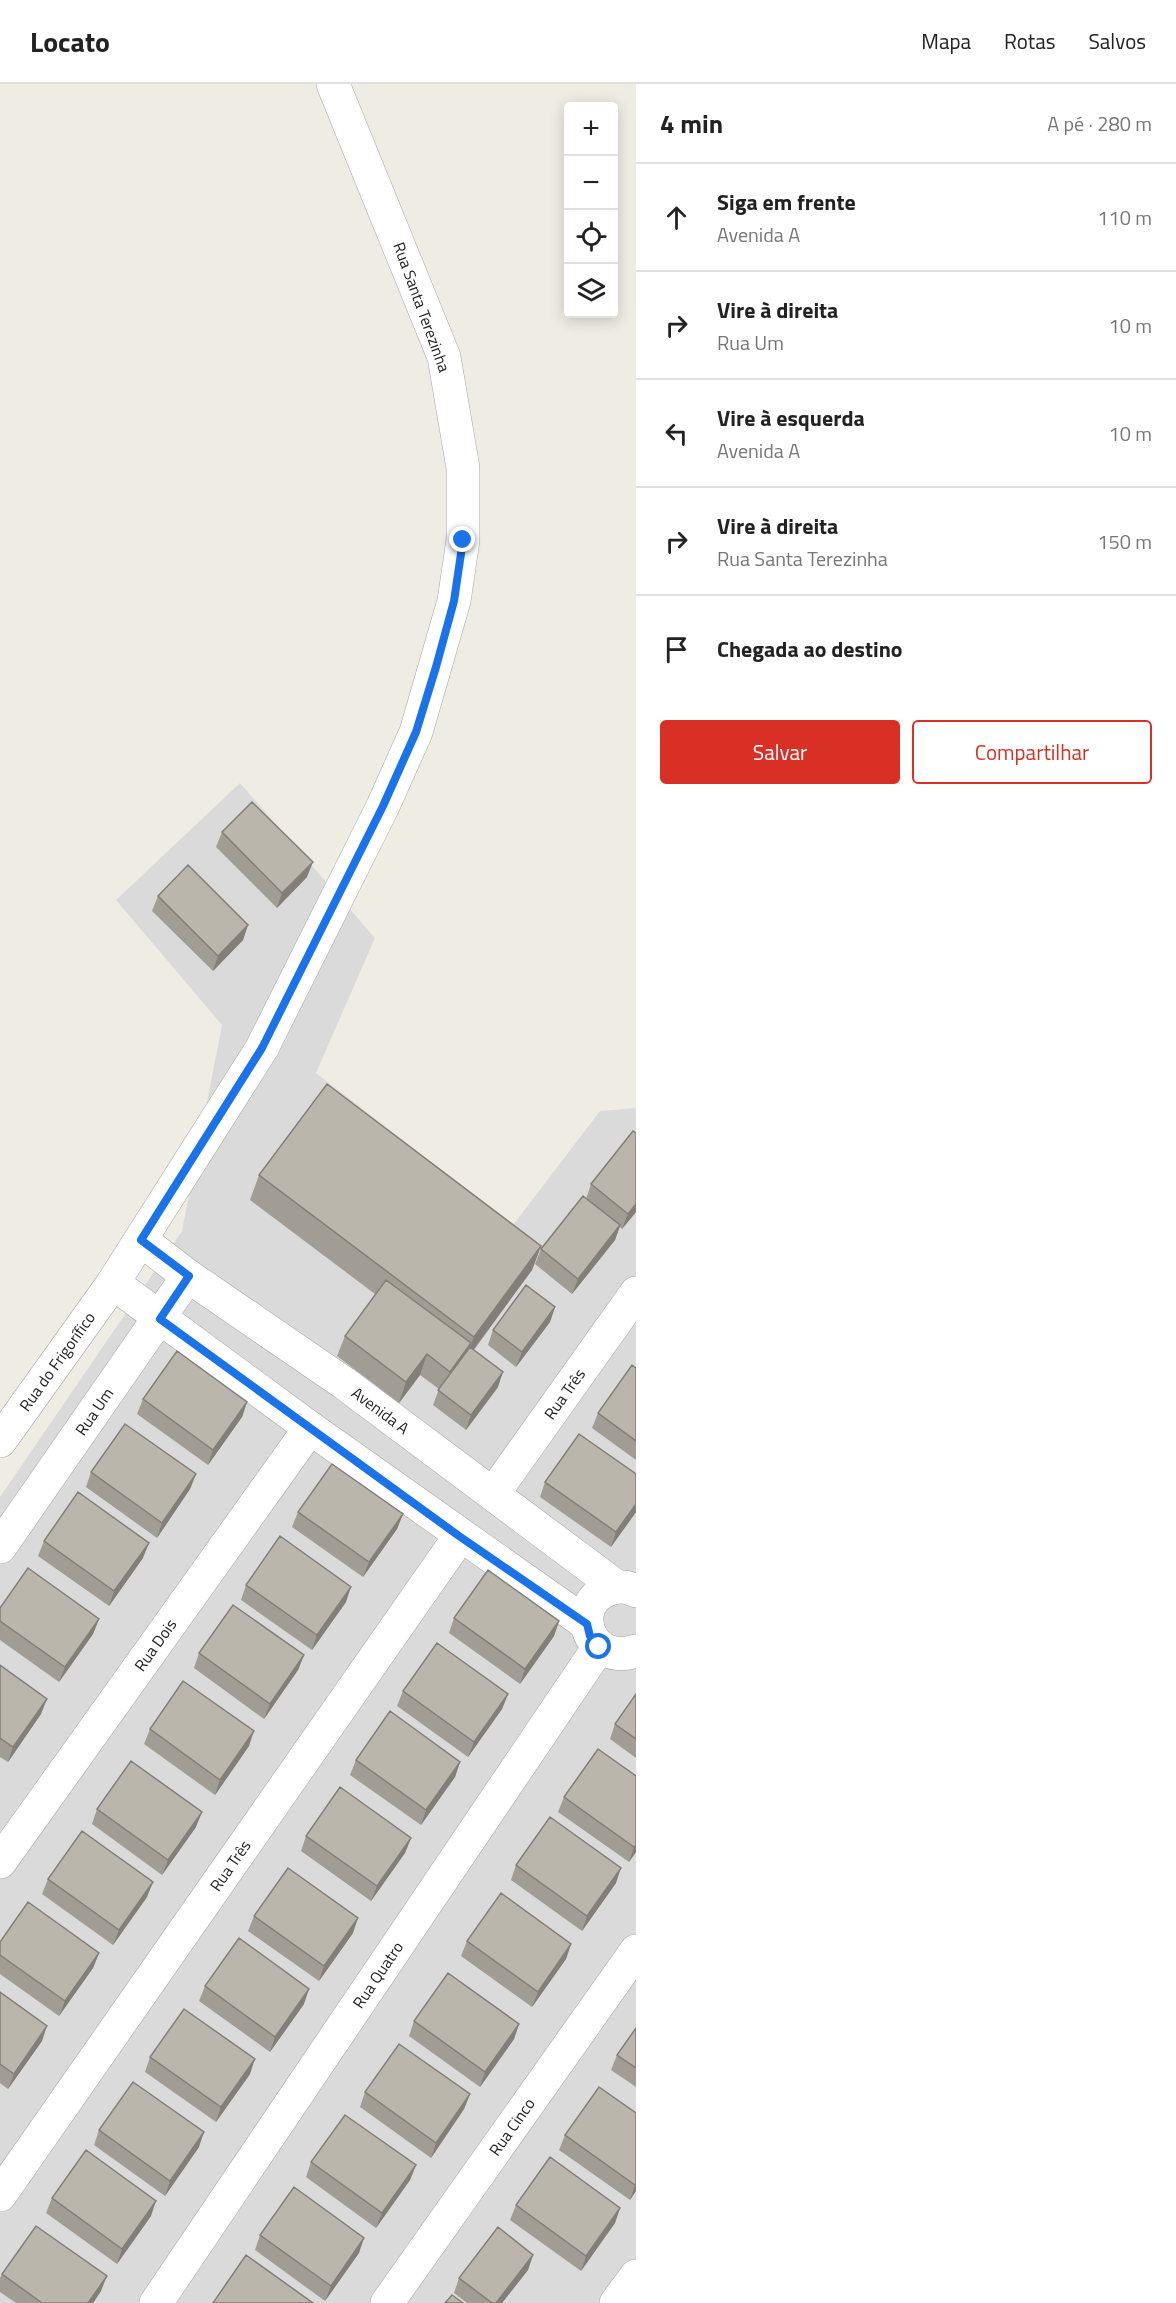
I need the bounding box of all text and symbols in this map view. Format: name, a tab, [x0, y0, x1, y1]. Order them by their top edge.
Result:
text: Locato	[30, 20, 110, 63]
text: Mapa	[921, 25, 971, 57]
text: Rotas	[1004, 25, 1055, 57]
text: Salvos	[1088, 25, 1146, 57]
map controls	[564, 102, 618, 318]
button: +	[564, 102, 618, 156]
text: 4 min	[660, 104, 723, 143]
text: A pé · 280 m	[1047, 108, 1152, 139]
button: −	[564, 156, 618, 210]
text: Siga em frente	[717, 185, 856, 219]
icon: ahead	[660, 201, 693, 234]
text: 110 m	[1097, 202, 1152, 233]
button: locate	[564, 210, 618, 264]
text: Avenida A	[717, 219, 800, 250]
street label: Rua Santa Terezinha	[387, 239, 457, 375]
button: layers	[564, 264, 618, 318]
text: Vire à direita	[717, 293, 838, 327]
icon: right	[660, 309, 693, 342]
text: 10 m	[1108, 310, 1152, 341]
text: Rua Um	[717, 327, 784, 358]
text: Vire à esquerda	[717, 401, 865, 435]
icon: left	[660, 417, 693, 450]
text: 10 m	[1108, 418, 1152, 449]
text: Avenida A	[717, 435, 800, 466]
text: Vire à direita	[717, 509, 838, 543]
icon: right	[660, 525, 693, 558]
route end	[449, 526, 475, 552]
text: 150 m	[1097, 526, 1152, 557]
text: Rua Santa Terezinha	[717, 543, 888, 574]
text: Chegada ao destino	[717, 632, 903, 666]
icon: arrive	[660, 633, 693, 666]
button: Salvar	[660, 720, 900, 784]
button: Compartilhar	[912, 720, 1152, 784]
street label: Rua do Frigorífico	[13, 1307, 101, 1416]
street label: Rua Três	[538, 1363, 591, 1424]
street label: Avenida A	[347, 1381, 415, 1440]
street label: Rua Um	[69, 1383, 119, 1440]
street label: Rua Dois	[128, 1613, 182, 1676]
route start	[585, 1633, 611, 1659]
street label: Rua Três	[204, 1835, 256, 1896]
street label: Rua Quatro	[346, 1936, 409, 2013]
street label: Rua Cinco	[483, 2093, 541, 2161]

